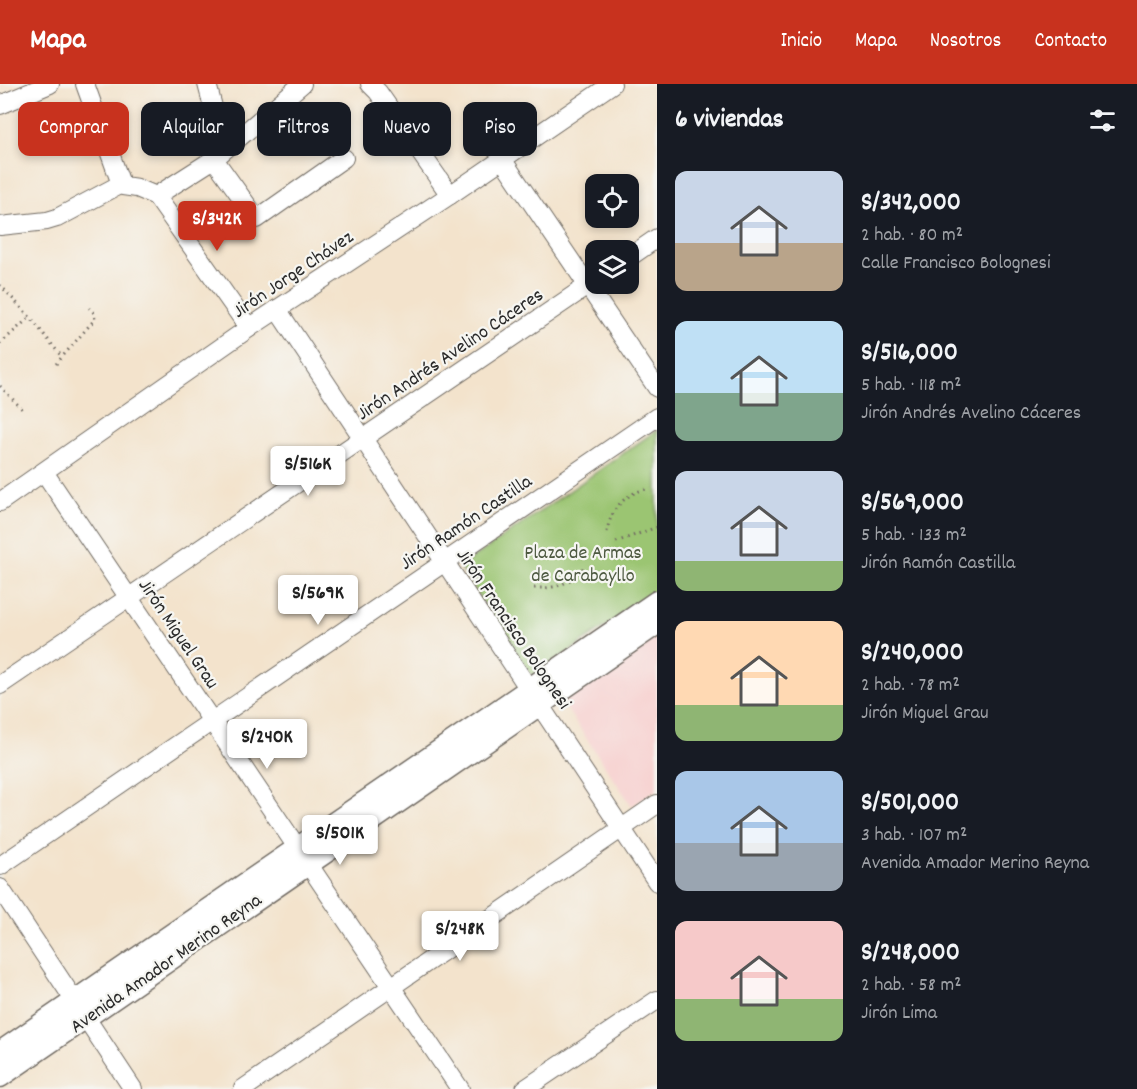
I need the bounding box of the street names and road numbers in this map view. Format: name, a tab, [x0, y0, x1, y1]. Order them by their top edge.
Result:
street label: Jirón Jorge Chávez	[228, 224, 360, 326]
street label: Jirón Andrés Avelino Cáceres	[352, 282, 550, 429]
street label: Jirón Ramón Castilla	[395, 468, 539, 578]
street label: Jirón Francisco Bolognesi	[448, 544, 577, 716]
street label: Jirón Miguel Grau	[130, 574, 225, 695]
street label: Avenida Amador Merino Reyna	[65, 887, 269, 1041]

